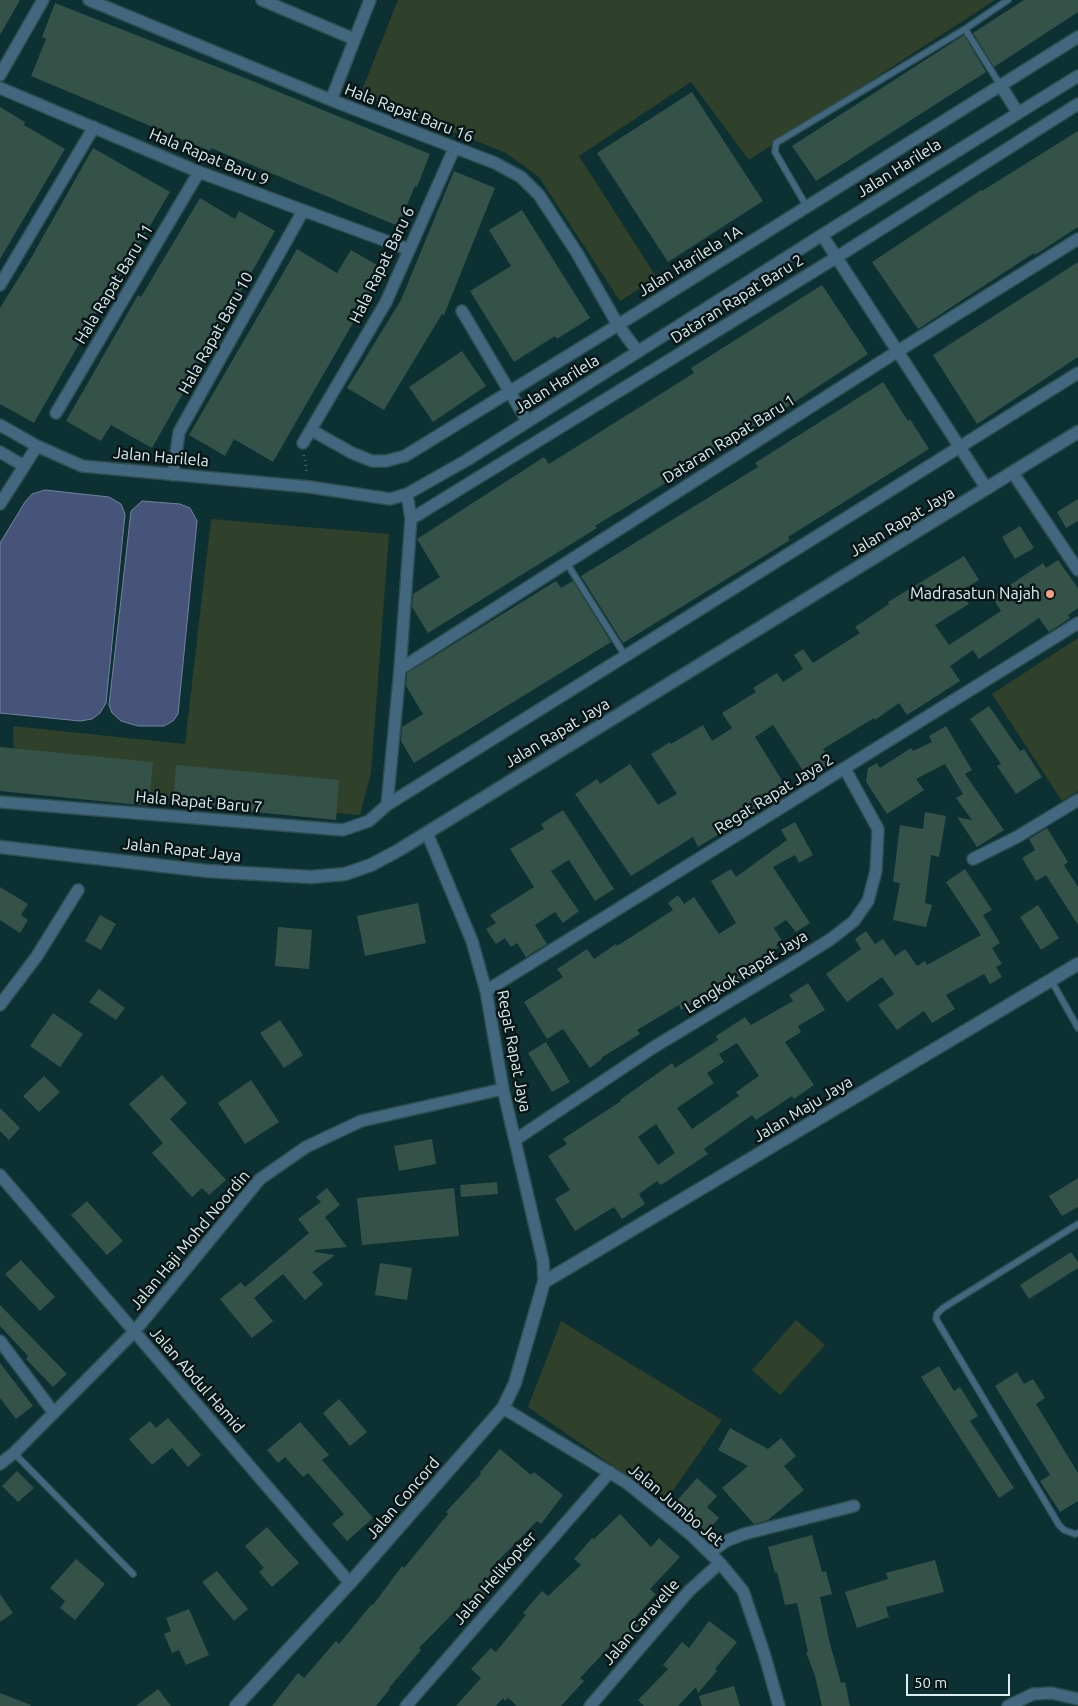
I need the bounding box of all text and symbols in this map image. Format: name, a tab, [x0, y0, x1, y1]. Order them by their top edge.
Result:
street label: Hala Rapat Baru 16	[342, 80, 476, 146]
street label: Hala Rapat Baru 9	[146, 124, 272, 190]
street label: Jalan Harilela	[853, 134, 945, 202]
street label: Hala Rapat Baru 6	[345, 204, 419, 326]
street label: Hala Rapat Baru 11	[71, 221, 157, 347]
street label: Jalan Harilela 1A	[634, 221, 746, 301]
street label: Dataran Rapat Baru 2	[667, 250, 807, 348]
street label: Hala Rapat Baru 10	[175, 269, 257, 397]
street label: Jalan Harilela	[511, 350, 603, 418]
street label: Dataran Rapat Baru 1	[659, 390, 799, 488]
street label: Jalan Harilela	[112, 443, 210, 471]
street label: Jalan Rapat Jaya	[846, 483, 958, 561]
place label: Madrasatun Najah	[910, 584, 1040, 604]
marker: Madrasatun Najah	[1044, 588, 1056, 600]
street label: Jalan Rapat Jaya	[501, 694, 613, 772]
street label: Regat Rapat Jaya 2	[711, 750, 837, 838]
street label: Hala Rapat Baru 7	[135, 787, 263, 817]
street label: Jalan Rapat Jaya	[122, 834, 242, 866]
street label: Lengkok Rapat Jaya	[681, 926, 811, 1018]
street label: Regat Rapat Jaya	[493, 988, 535, 1114]
street label: Jalan Maju Jaya	[750, 1072, 856, 1146]
street label: Jalan Haji Mohd Noordin	[126, 1166, 254, 1314]
street label: Jalan Abdul Hamid	[146, 1323, 248, 1437]
street label: Jalan Concord	[362, 1453, 444, 1543]
street label: Jalan Jumbo Jet	[625, 1460, 727, 1550]
street label: Jalan Helikopter	[449, 1528, 541, 1628]
street label: Jalan Caravelle	[599, 1575, 683, 1669]
scale bar	[908, 1664, 1012, 1696]
text: 50 m	[914, 1674, 947, 1691]

